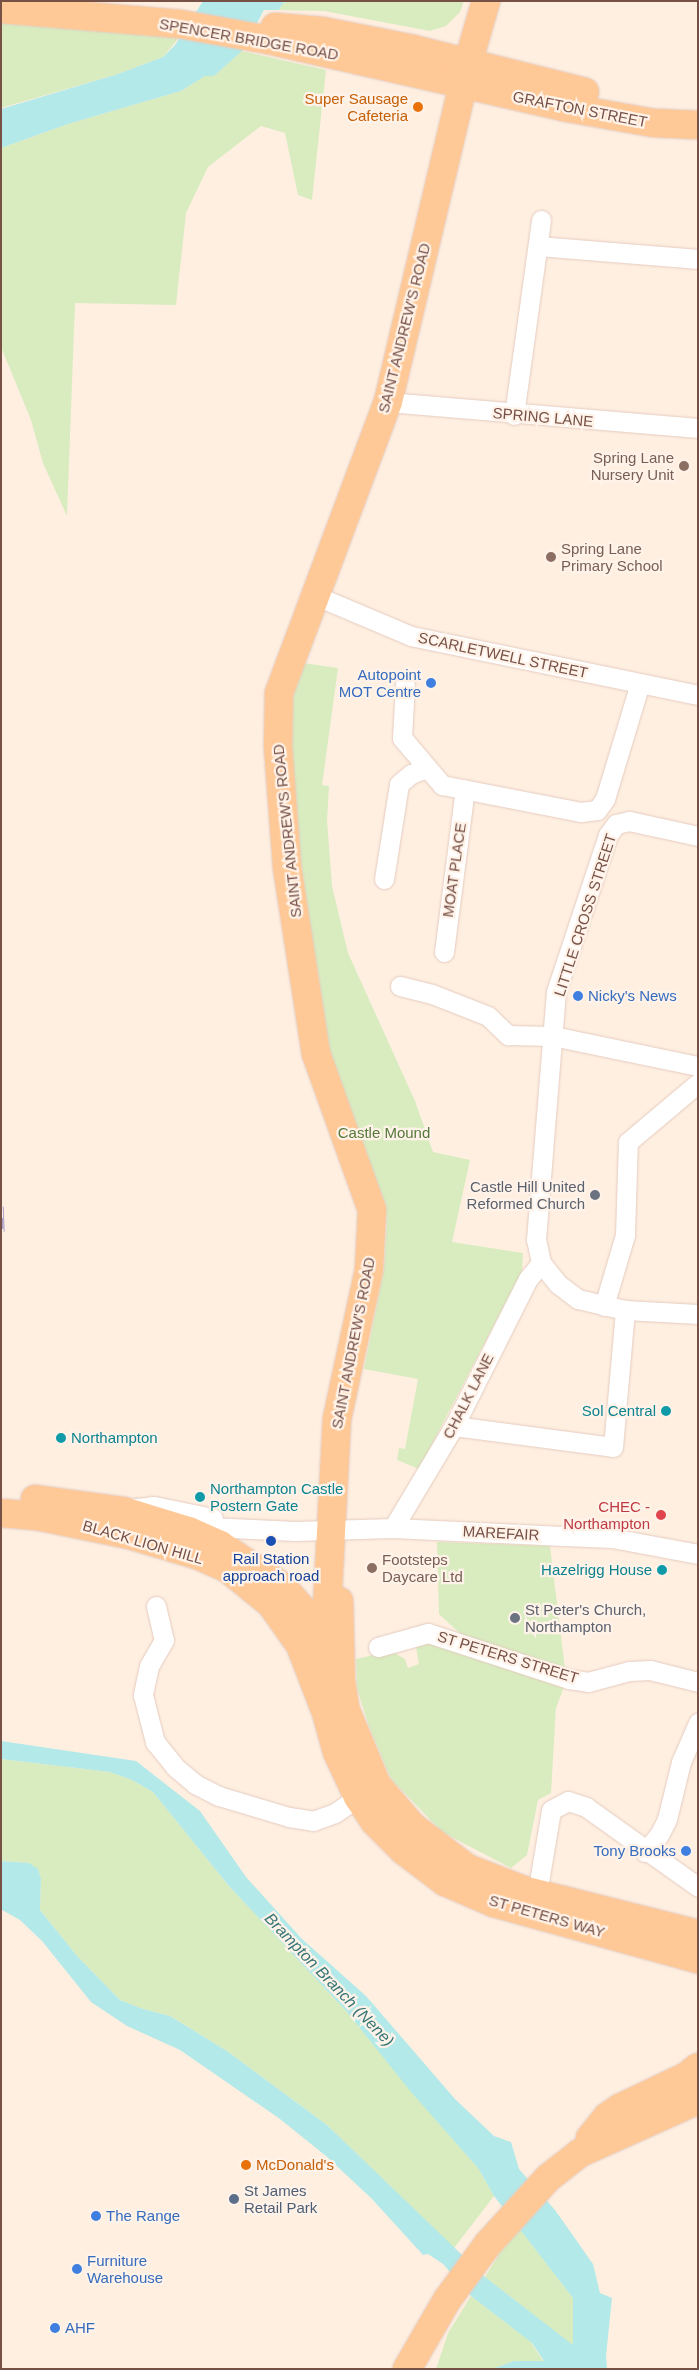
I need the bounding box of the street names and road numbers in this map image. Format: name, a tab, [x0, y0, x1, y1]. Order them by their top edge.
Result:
street label: SPENCER BRIDGE ROAD	[158, 14, 340, 64]
street label: GRAFTON STREET	[511, 87, 649, 131]
street label: SAINT ANDREW'S ROAD	[374, 241, 434, 415]
street label: SPRING LANE	[492, 404, 594, 430]
street label: SCARLETWELL STREET	[416, 628, 590, 682]
street label: SAINT ANDREW'S ROAD	[269, 743, 305, 919]
street label: MOAT PLACE	[438, 821, 470, 919]
street label: LITTLE CROSS STREET	[550, 831, 620, 999]
street label: SAINT ANDREW'S ROAD	[327, 1255, 379, 1431]
street label: CHALK LANE	[439, 1350, 497, 1442]
street label: BLACK LION HILL	[81, 1516, 205, 1568]
street label: MAREFAIR	[462, 1522, 540, 1544]
street label: ST PETERS STREET	[435, 1627, 581, 1687]
street label: ST PETERS WAY	[487, 1891, 607, 1941]

